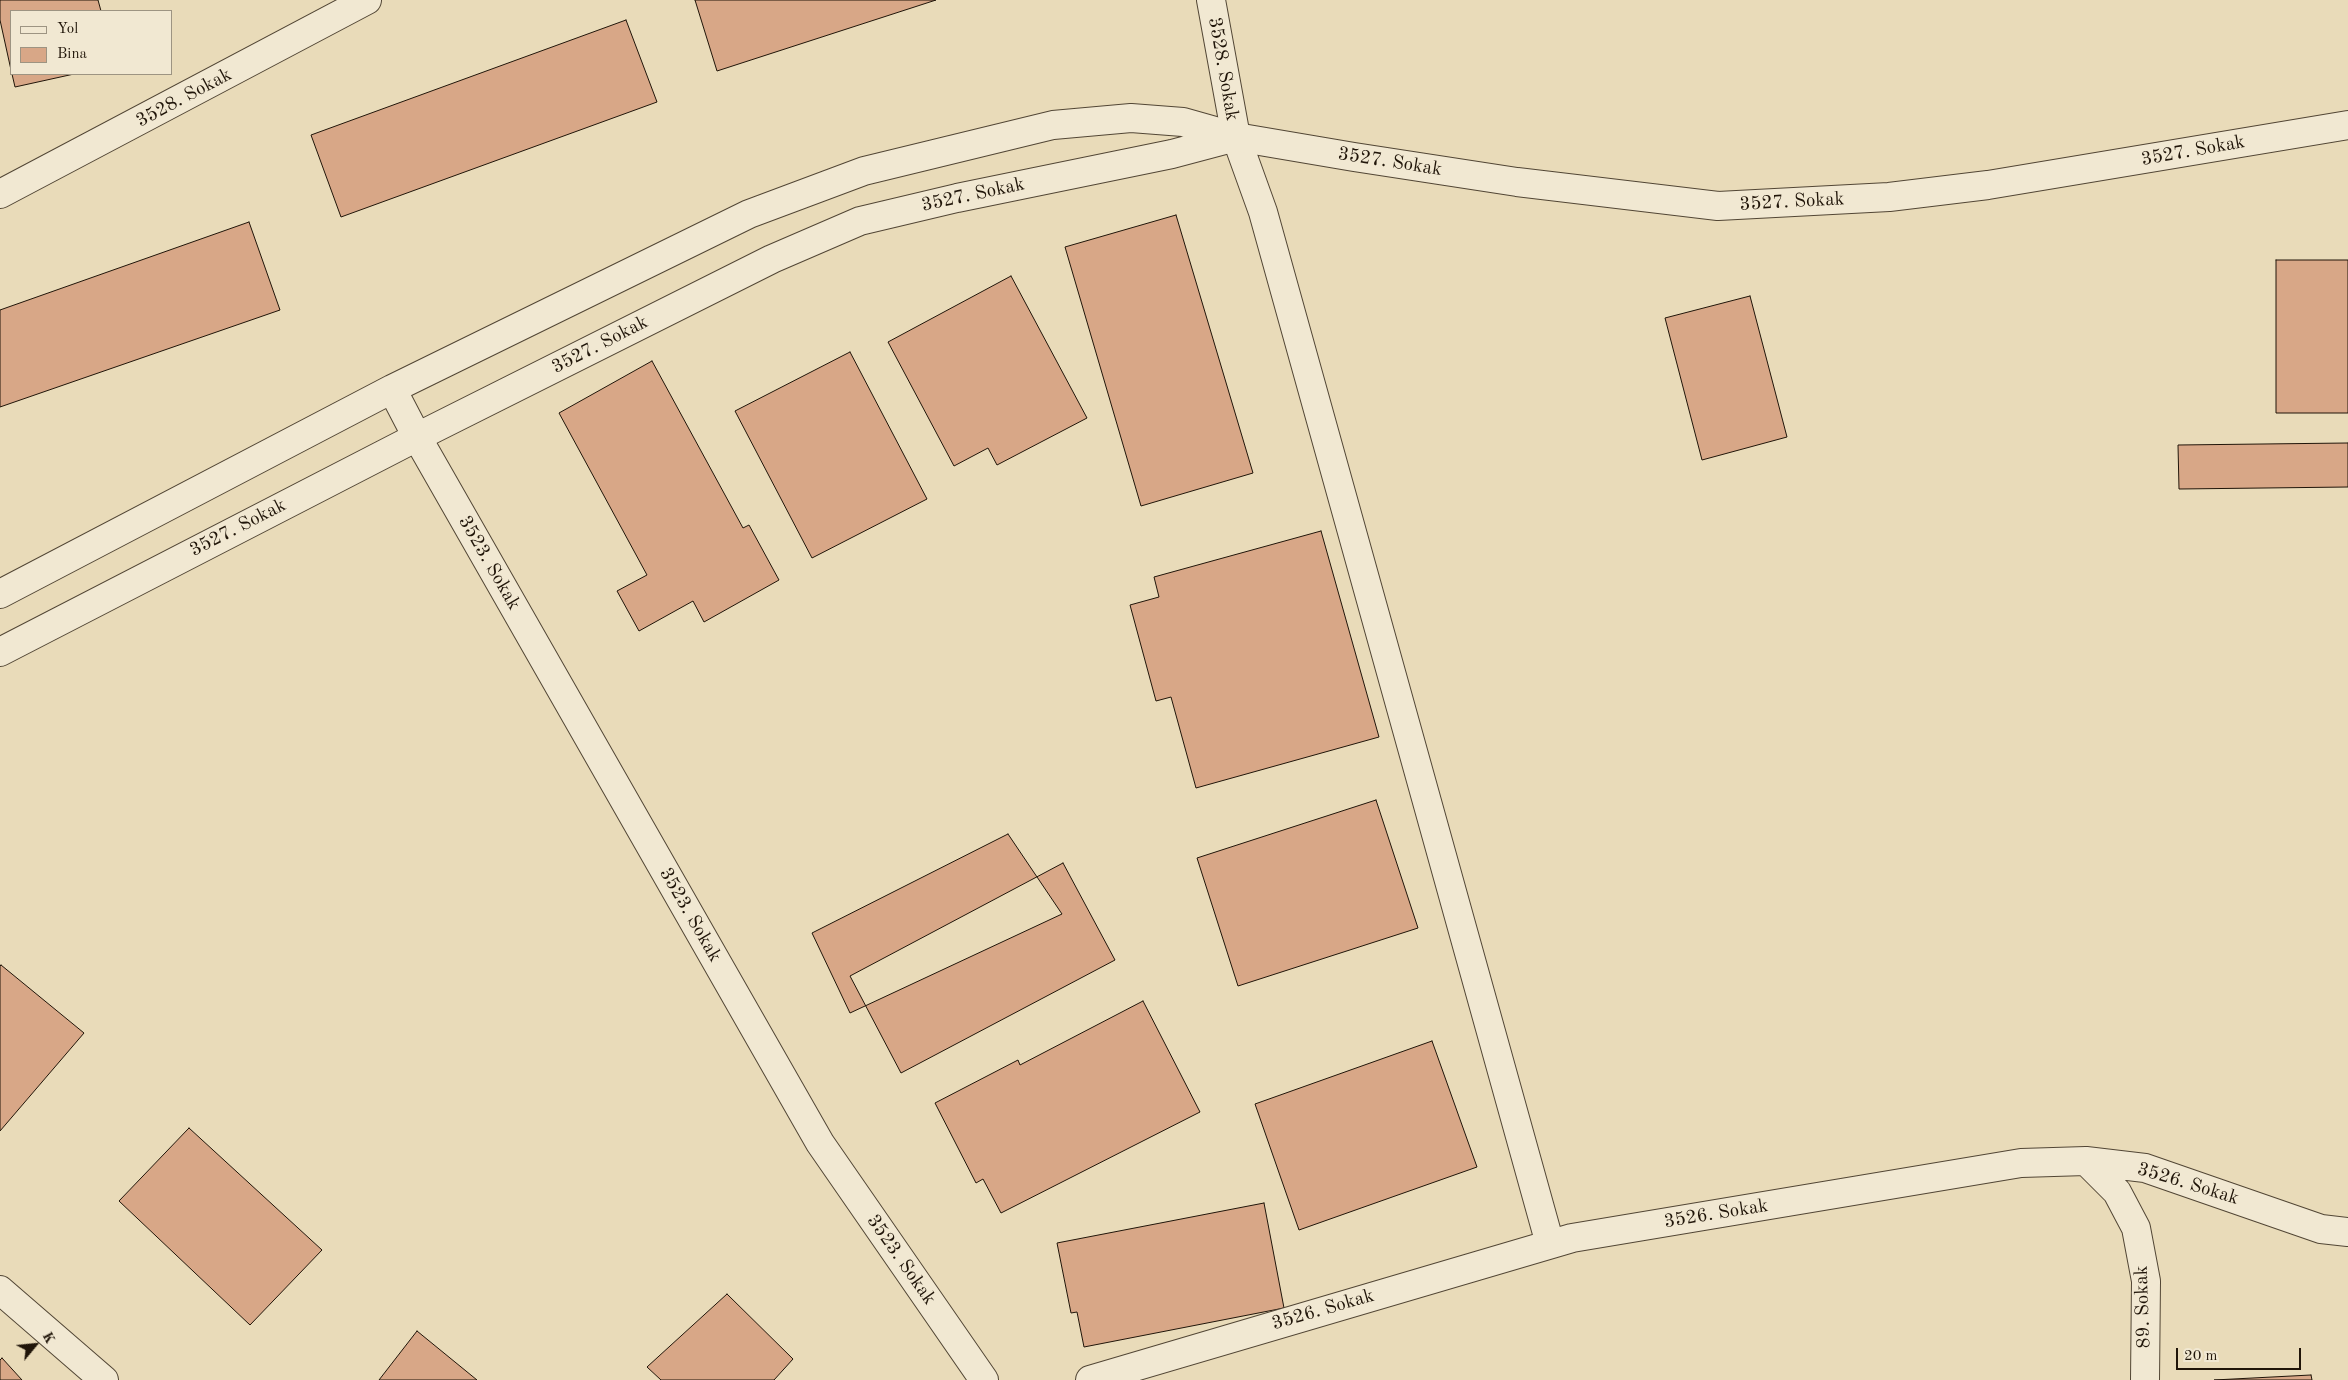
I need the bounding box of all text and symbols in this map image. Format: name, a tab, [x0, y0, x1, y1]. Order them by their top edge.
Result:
legend	[10, 10, 172, 75]
street label: 3528. Sokak	[1203, 15, 1243, 123]
text: Yol	[57, 22, 78, 37]
text: Bina	[57, 47, 87, 62]
street label: 3528. Sokak	[132, 63, 236, 133]
street label: 3527. Sokak	[2139, 131, 2247, 171]
street label: 3527. Sokak	[1336, 143, 1444, 181]
street label: 3527. Sokak	[919, 173, 1027, 217]
street label: 3527. Sokak	[1739, 188, 1845, 216]
street label: 3527. Sokak	[548, 311, 652, 379]
street label: 3527. Sokak	[186, 494, 290, 562]
street label: 3523. Sokak	[453, 512, 525, 614]
street label: 3523. Sokak	[654, 864, 726, 966]
street label: 3526. Sokak	[2134, 1158, 2242, 1210]
street label: 3526. Sokak	[1662, 1195, 1770, 1233]
street label: 3523. Sokak	[862, 1210, 940, 1310]
street label: 89. Sokak	[2130, 1265, 2156, 1349]
street label: 3526. Sokak	[1269, 1285, 1377, 1335]
north arrow	[10, 1320, 60, 1370]
text: K	[40, 1330, 57, 1346]
scale bar	[2178, 1338, 2303, 1370]
text: 20 m	[2184, 1349, 2218, 1364]

